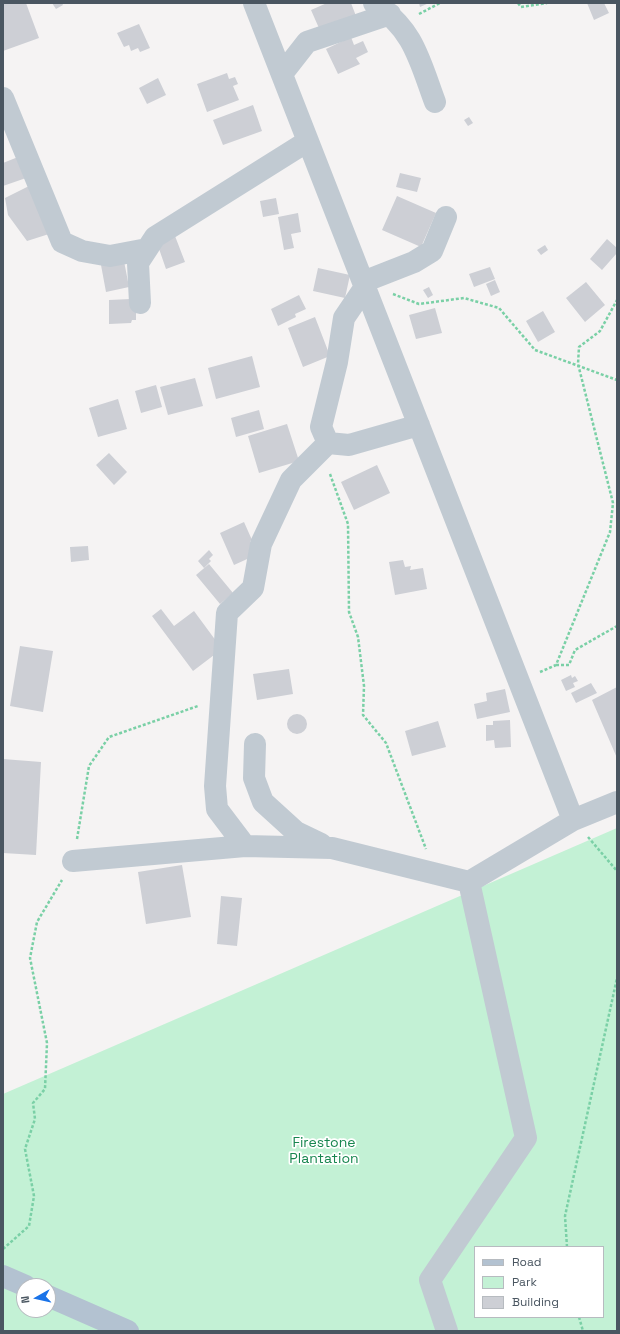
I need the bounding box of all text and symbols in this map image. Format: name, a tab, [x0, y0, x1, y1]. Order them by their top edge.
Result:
park label: Firestone Plantation	[289, 1135, 359, 1168]
legend	[474, 1246, 604, 1318]
text: Road	[512, 1254, 541, 1270]
text: Park	[512, 1274, 537, 1290]
north arrow	[16, 1278, 56, 1318]
text: Building	[512, 1294, 559, 1310]
text: N	[18, 1295, 33, 1304]

